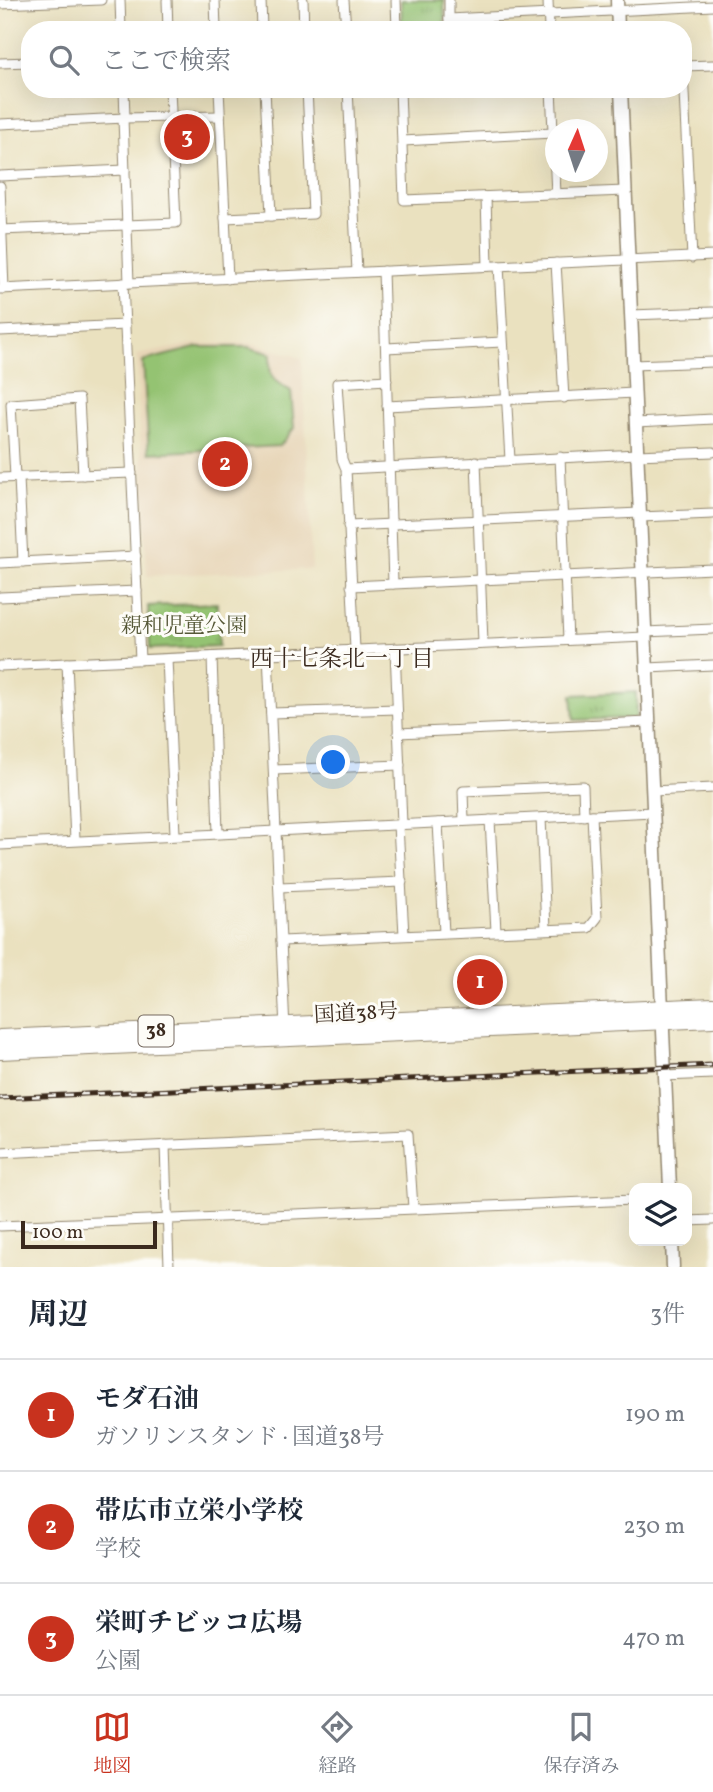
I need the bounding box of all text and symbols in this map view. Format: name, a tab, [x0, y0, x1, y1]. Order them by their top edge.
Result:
search box	[21, 21, 692, 98]
icon: search	[45, 41, 83, 79]
text: ここで検索	[101, 44, 231, 80]
pin: 3	[164, 111, 210, 163]
north arrow	[545, 119, 608, 182]
pin: 2	[202, 438, 248, 490]
park label: 親和児童公園	[121, 612, 247, 641]
district label: 西十七条北一丁目	[250, 644, 434, 676]
your location	[316, 745, 350, 779]
pin: 1	[457, 956, 503, 1008]
street label: 国道38号	[313, 997, 399, 1031]
road number: 38	[138, 1015, 174, 1046]
map controls	[629, 1183, 692, 1246]
button: layers	[629, 1183, 692, 1246]
scale bar	[21, 1218, 158, 1250]
text: 100 m	[32, 1220, 83, 1246]
text: 周辺	[28, 1295, 88, 1337]
text: 3件	[650, 1299, 685, 1331]
text: モダ石油	[95, 1382, 199, 1418]
text: 1	[46, 1399, 56, 1431]
text: 190 m	[625, 1399, 685, 1431]
text: ガソリンスタンド · 国道38号	[95, 1422, 385, 1454]
text: 帯広市立栄小学校	[95, 1494, 303, 1530]
text: 2	[45, 1511, 57, 1543]
text: 230 m	[623, 1511, 685, 1543]
text: 学校	[95, 1534, 141, 1566]
text: 栄町チビッコ広場	[95, 1606, 302, 1642]
text: 3	[45, 1623, 57, 1655]
text: 470 m	[622, 1623, 685, 1655]
text: 公園	[95, 1646, 141, 1678]
tab: 地図	[93, 1708, 132, 1780]
tab: 経路	[318, 1708, 357, 1780]
tab: 保存済み	[543, 1708, 620, 1780]

